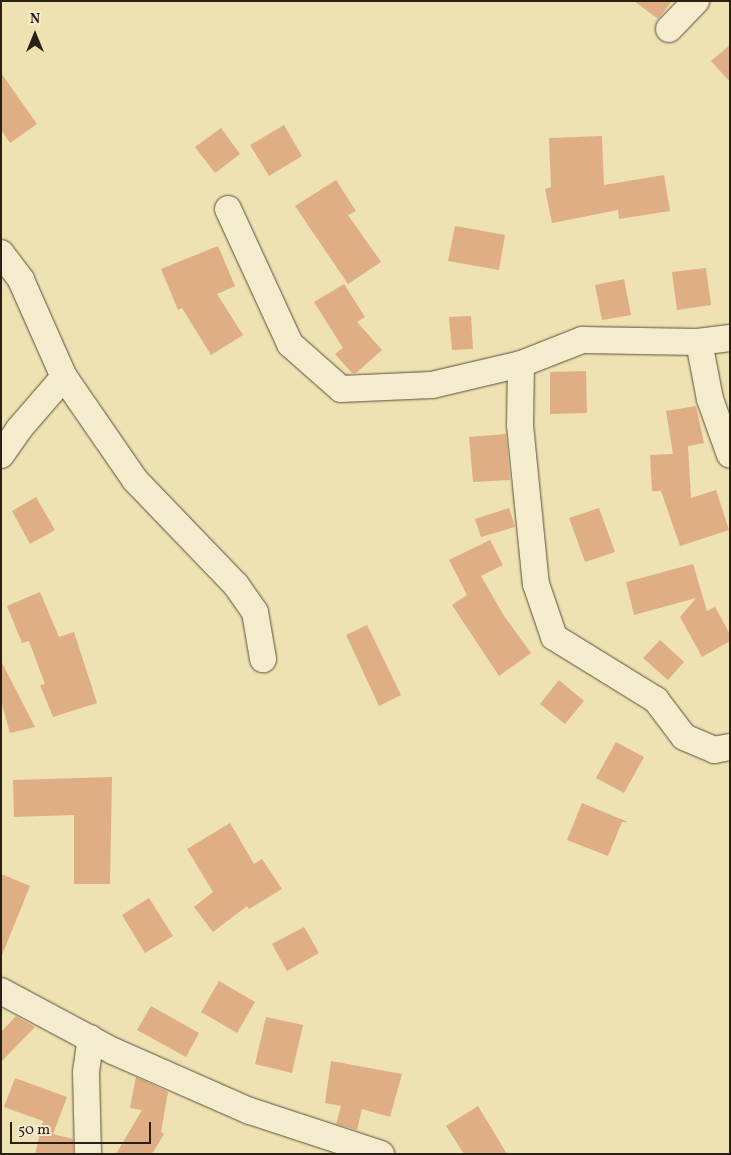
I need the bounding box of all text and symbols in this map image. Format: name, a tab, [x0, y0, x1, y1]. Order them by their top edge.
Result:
north arrow	[10, 10, 60, 60]
text: N	[30, 10, 40, 29]
scale bar	[12, 1112, 154, 1144]
text: 50 m	[18, 1120, 50, 1141]

